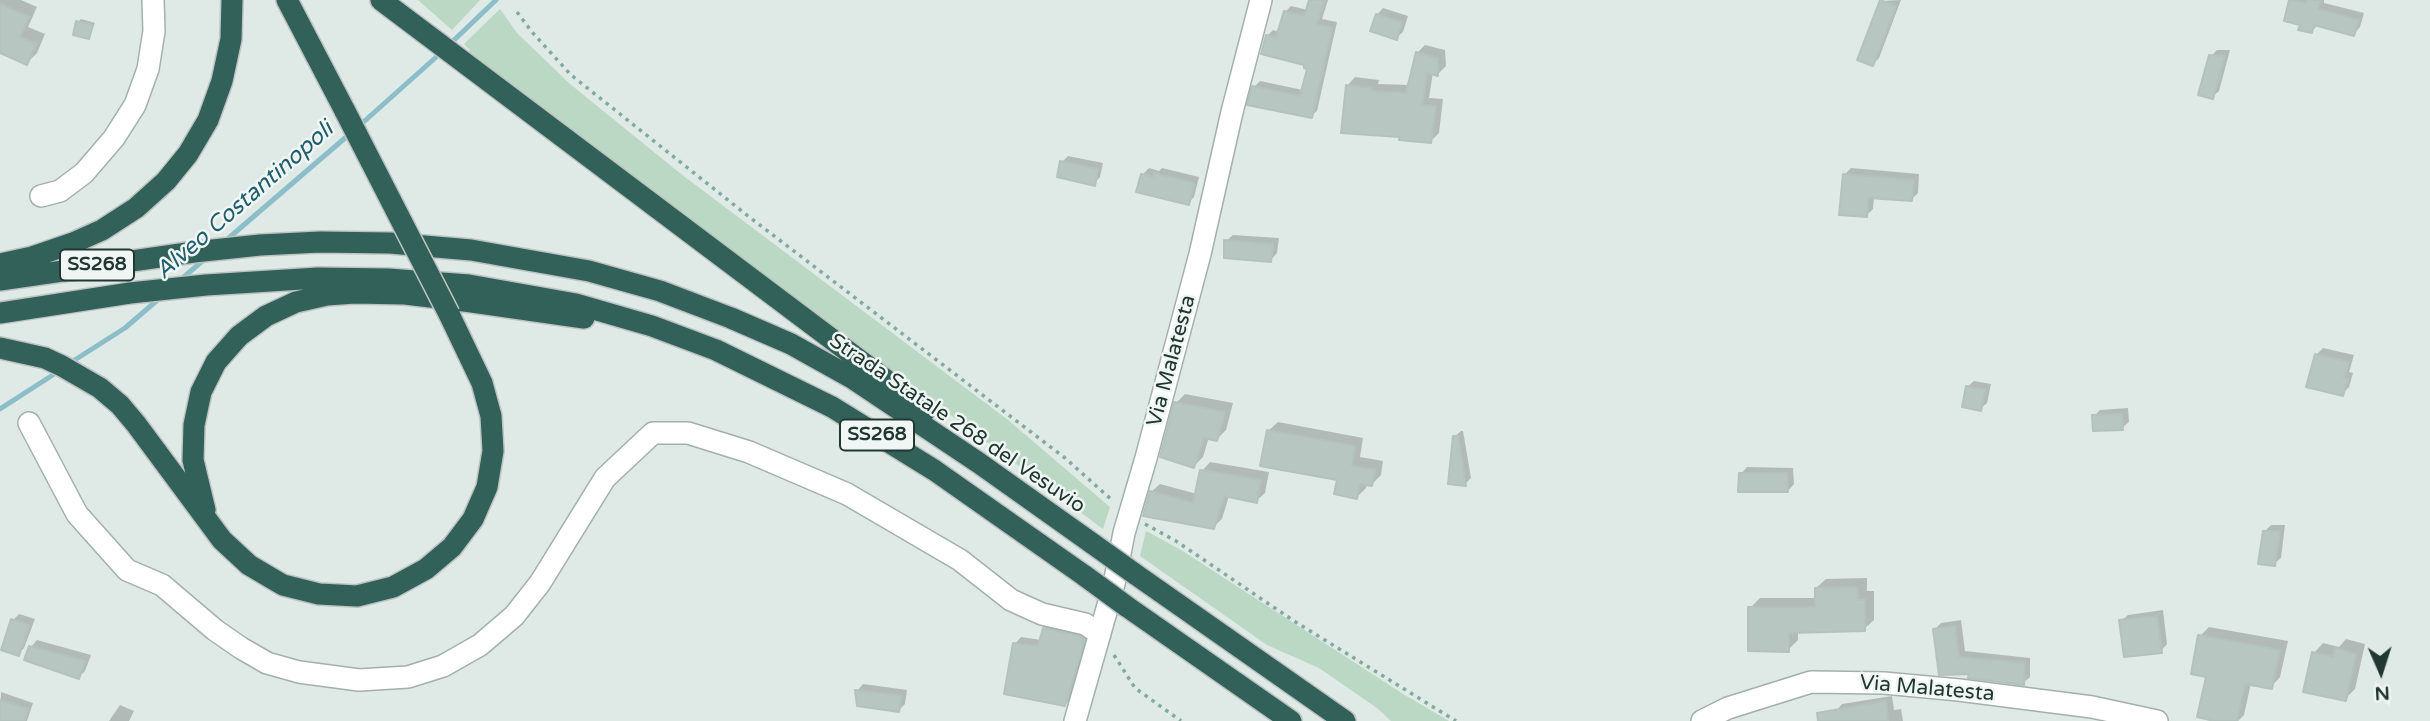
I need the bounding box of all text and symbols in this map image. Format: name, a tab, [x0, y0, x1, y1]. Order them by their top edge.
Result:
water label: Alveo Costantinopoli	[151, 116, 339, 286]
road number: SS268	[60, 249, 134, 280]
street label: Via Malatesta	[1142, 292, 1202, 430]
street label: Strada Statale 268 del Vesuvio	[824, 329, 1090, 519]
road number: SS268	[840, 420, 914, 450]
north arrow	[2346, 637, 2416, 707]
street label: Via Malatesta	[1859, 671, 1995, 707]
text: N	[2374, 682, 2390, 704]

